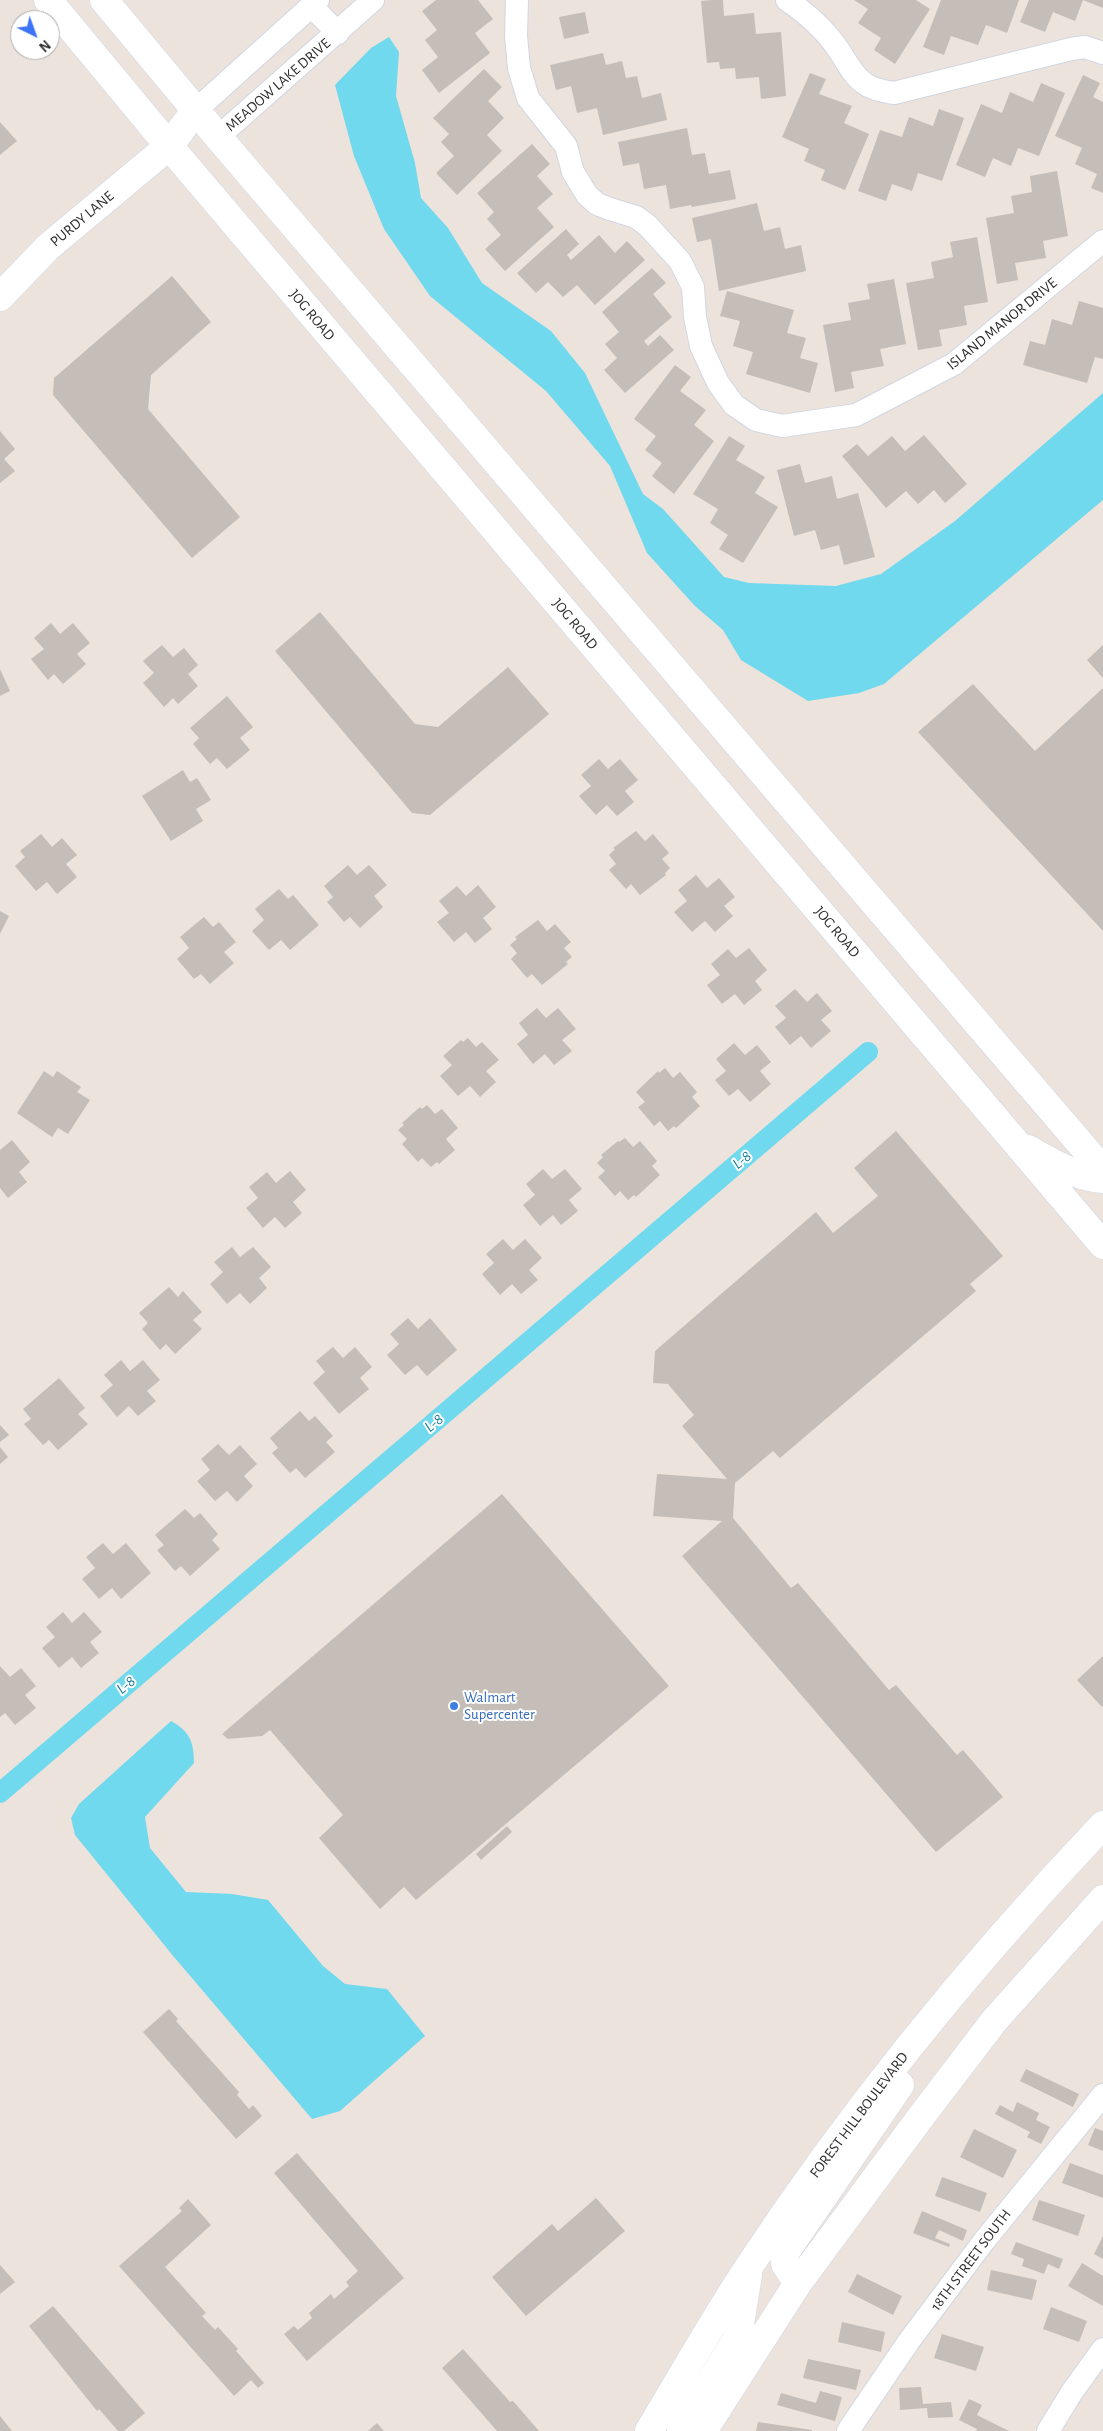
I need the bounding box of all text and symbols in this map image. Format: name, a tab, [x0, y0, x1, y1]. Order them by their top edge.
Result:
north arrow	[10, 10, 60, 60]
street label: MEADOW LAKE DRIVE	[222, 35, 334, 135]
text: N	[36, 37, 53, 54]
street label: PURDY LANE	[47, 187, 117, 251]
street label: ISLAND MANOR DRIVE	[943, 274, 1061, 374]
street label: JOG ROAD	[285, 286, 339, 344]
street label: JOG ROAD	[548, 595, 602, 653]
street label: JOG ROAD	[810, 903, 864, 961]
water label: L-8	[729, 1147, 755, 1173]
water label: L-8	[421, 1410, 447, 1436]
water label: L-8	[113, 1672, 139, 1698]
place label: Walmart Supercenter	[464, 1688, 535, 1723]
marker: Walmart Supercenter	[448, 1700, 460, 1712]
street label: FOREST HILL BOULEVARD	[806, 2049, 912, 2181]
street label: 18TH STREET SOUTH	[927, 2206, 1015, 2314]

